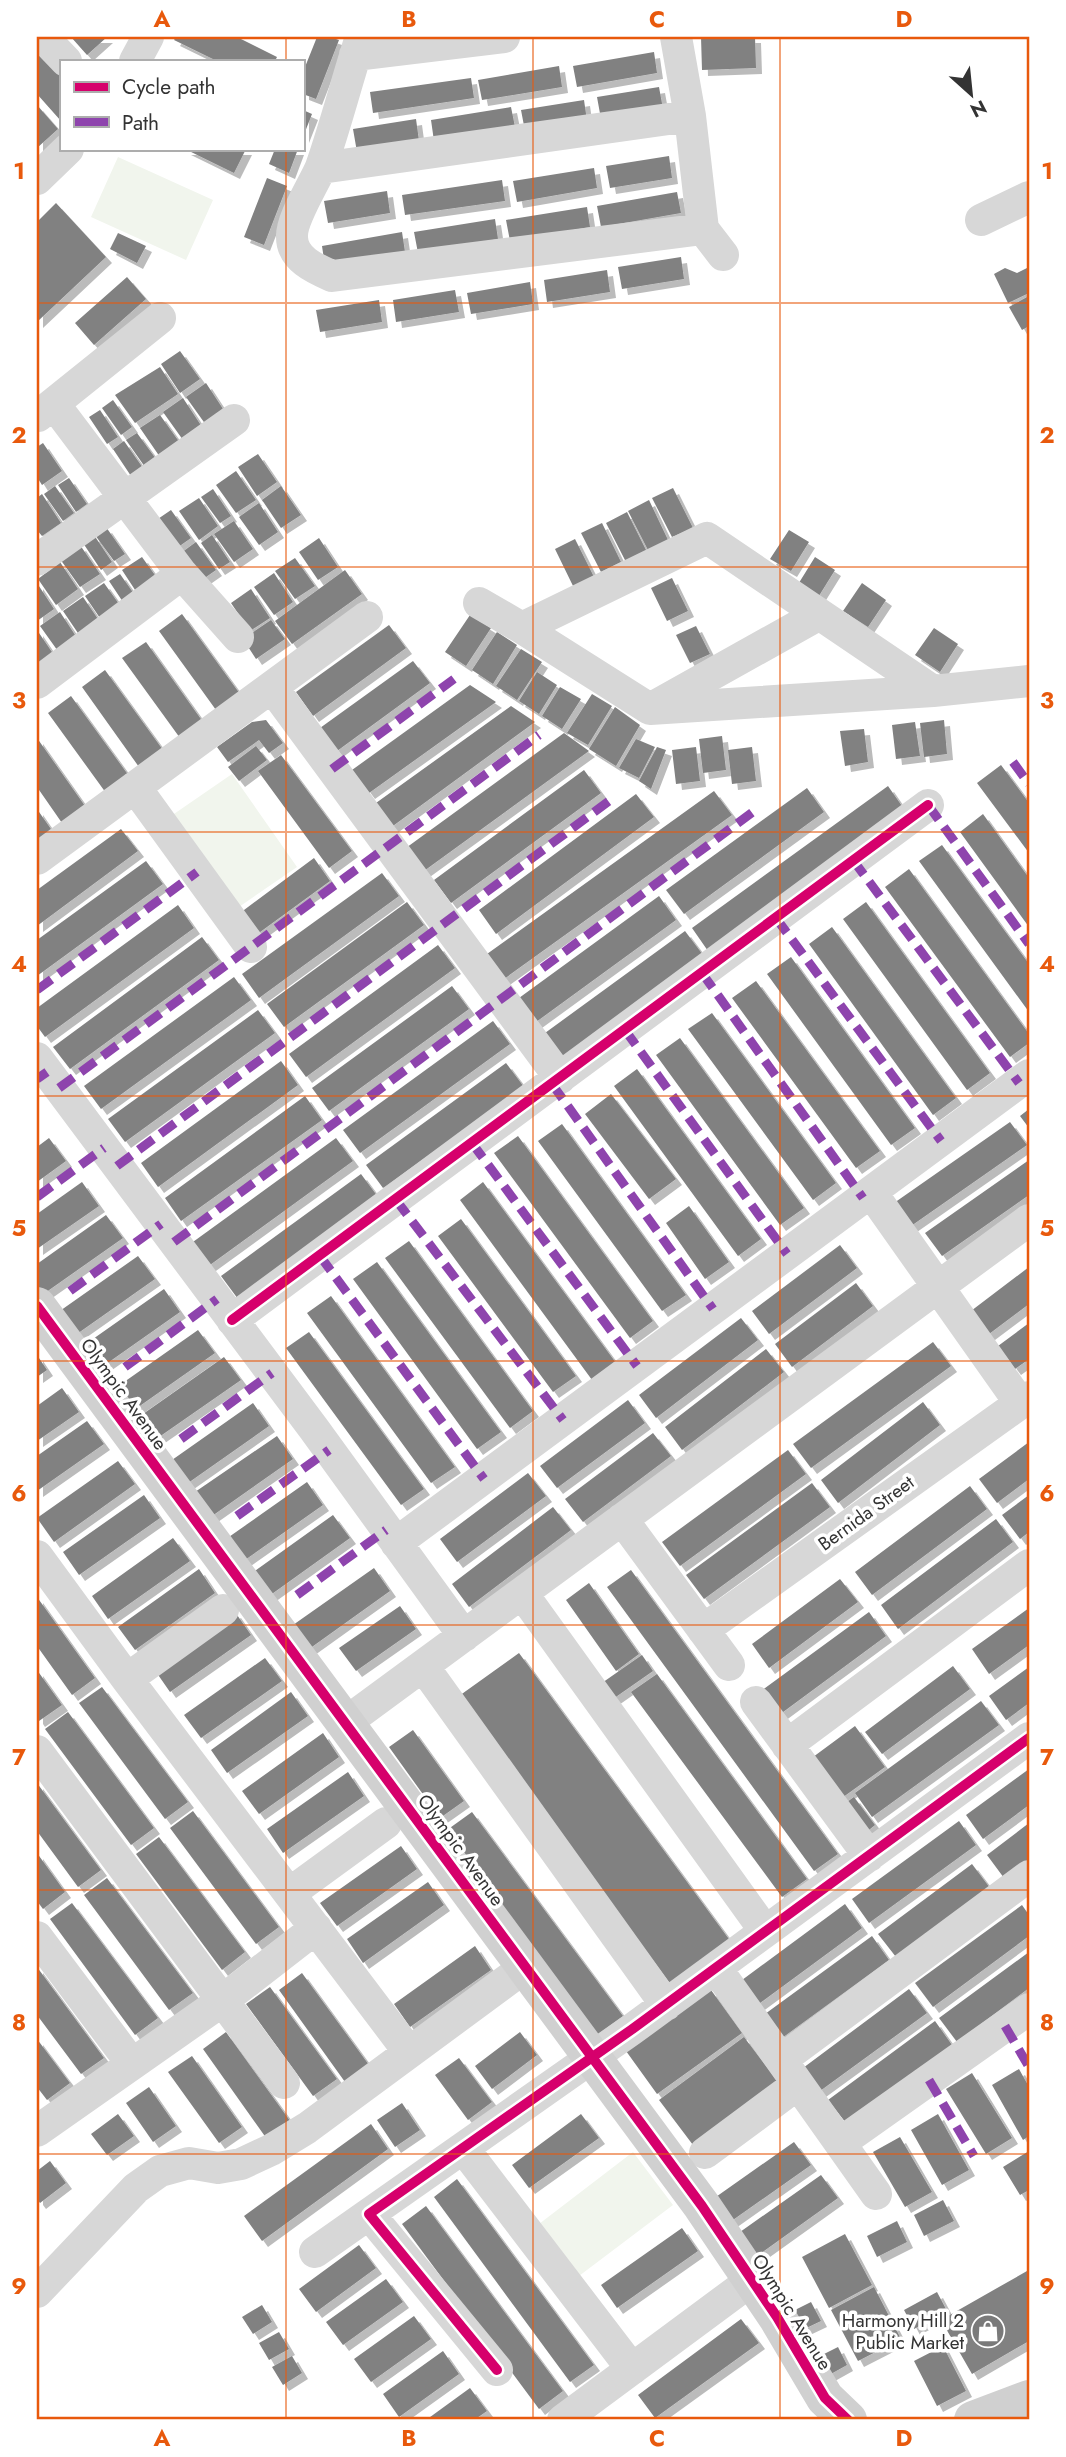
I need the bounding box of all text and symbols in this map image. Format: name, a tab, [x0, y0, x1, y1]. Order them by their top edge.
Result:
text: A	[153, 2, 171, 36]
text: B	[401, 2, 417, 36]
text: C	[649, 2, 665, 36]
text: D	[896, 2, 913, 36]
legend	[60, 60, 304, 150]
north arrow	[936, 60, 1006, 130]
text: Cycle path	[122, 72, 215, 102]
text: N	[966, 93, 991, 124]
text: Path	[122, 108, 159, 138]
text: 1	[13, 154, 25, 188]
text: 1	[1041, 154, 1053, 188]
text: 2	[11, 418, 27, 452]
text: 2	[1039, 418, 1055, 452]
text: 3	[12, 683, 26, 717]
text: 3	[1040, 683, 1054, 717]
text: 4	[11, 947, 27, 981]
text: 4	[1039, 947, 1055, 981]
text: 5	[12, 1211, 26, 1245]
text: 5	[1040, 1211, 1054, 1245]
street label: Olympic Avenue	[74, 1333, 174, 1456]
street label: Bernida Street	[812, 1469, 920, 1557]
text: 6	[11, 1476, 27, 1510]
text: 6	[1039, 1476, 1055, 1510]
text: 7	[12, 1740, 26, 1774]
text: 7	[1040, 1740, 1054, 1774]
street label: Olympic Avenue	[411, 1789, 511, 1912]
text: 8	[12, 2005, 26, 2039]
text: 8	[1040, 2005, 1054, 2039]
street label: Olympic Avenue	[745, 2249, 839, 2375]
text: 9	[11, 2269, 27, 2303]
text: 9	[1039, 2269, 1055, 2303]
place label: Harmony Hill 2 Public Market	[842, 2307, 964, 2356]
shop icon: Harmony Hill 2 Public Market	[969, 2312, 1007, 2350]
text: A	[153, 2421, 171, 2455]
text: B	[401, 2421, 417, 2455]
text: C	[649, 2421, 665, 2455]
text: D	[896, 2421, 913, 2455]

